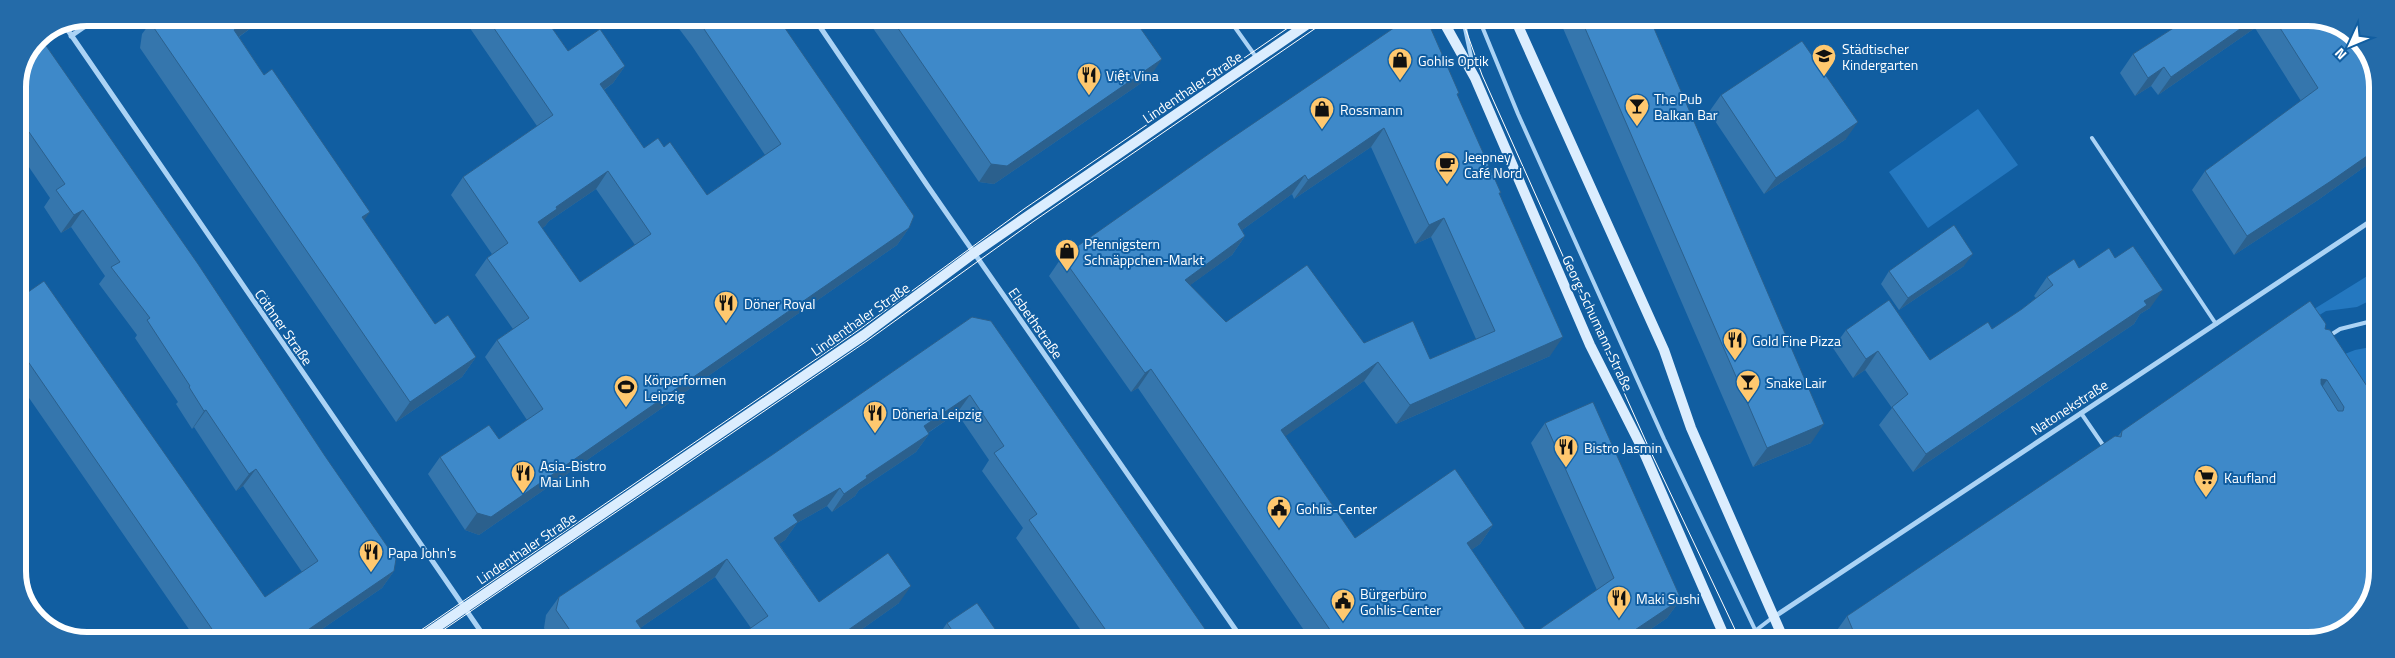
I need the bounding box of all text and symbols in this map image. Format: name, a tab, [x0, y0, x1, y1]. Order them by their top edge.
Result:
north arrow	[2325, 20, 2375, 70]
place label: Städtischer Kindergarten	[1842, 38, 1918, 75]
school or university icon: Städtischer Kindergarten	[1811, 43, 1837, 77]
text: N	[2329, 44, 2351, 65]
street label: Lindenthaler Straße	[1138, 46, 1246, 128]
shop icon: Gohlis Optik	[1387, 47, 1413, 81]
place label: Gohlis Optik	[1418, 50, 1489, 71]
restaurant icon: Việt Vina	[1076, 62, 1102, 96]
place label: Việt Vina	[1106, 65, 1159, 86]
place label: The Pub Balkan Bar	[1654, 88, 1718, 125]
bar icon: The Pub Balkan Bar	[1624, 93, 1650, 127]
shop icon: Rossmann	[1309, 96, 1335, 130]
place label: Rossmann	[1340, 99, 1403, 120]
place label: Jeepney Café Nord	[1464, 146, 1522, 183]
cafe icon: Jeepney Café Nord	[1434, 151, 1460, 185]
place label: Pfennigstern Schnäppchen-Markt	[1084, 233, 1204, 270]
shop icon: Pfennigstern Schnäppchen-Markt	[1054, 238, 1080, 272]
street label: Georg-Schumann-Straße	[1557, 251, 1639, 395]
street label: Lindenthaler Straße	[806, 277, 914, 361]
street label: Elsbethstraße	[1004, 283, 1068, 363]
street label: Cöthner Straße	[250, 284, 318, 370]
restaurant icon: Döner Royal	[713, 290, 739, 324]
place label: Döner Royal	[744, 293, 816, 314]
restaurant icon: Gold Fine Pizza	[1722, 327, 1748, 361]
place label: Gold Fine Pizza	[1752, 330, 1841, 351]
place label: Körperformen Leipzig	[644, 369, 726, 406]
bar icon: Snake Lair	[1735, 369, 1761, 403]
place label: Snake Lair	[1766, 372, 1827, 393]
sports icon: Körperformen Leipzig	[613, 374, 639, 408]
street label: Natonekstraße	[2026, 374, 2112, 440]
restaurant icon: Döneria Leipzig	[862, 400, 888, 434]
place label: Döneria Leipzig	[892, 403, 982, 424]
restaurant icon: Bistro Jasmin	[1553, 434, 1579, 468]
place label: Bistro Jasmin	[1584, 437, 1662, 458]
place label: Asia-Bistro Mai Linh	[540, 455, 606, 492]
restaurant icon: Asia-Bistro Mai Linh	[510, 460, 536, 494]
supermarket icon: Kaufland	[2193, 464, 2219, 498]
place label: Kaufland	[2224, 467, 2276, 488]
public building icon: Gohlis-Center	[1266, 495, 1292, 529]
place label: Gohlis-Center	[1296, 498, 1377, 519]
street label: Lindenthaler Straße	[472, 507, 580, 589]
restaurant icon: Papa John's	[358, 539, 384, 573]
place label: Papa John's	[388, 542, 456, 563]
place label: Bürgerbüro Gohlis-Center	[1360, 583, 1441, 620]
restaurant icon: Maki Sushi	[1606, 585, 1632, 619]
public building icon: Bürgerbüro Gohlis-Center	[1330, 588, 1356, 622]
place label: Maki Sushi	[1636, 588, 1700, 609]

